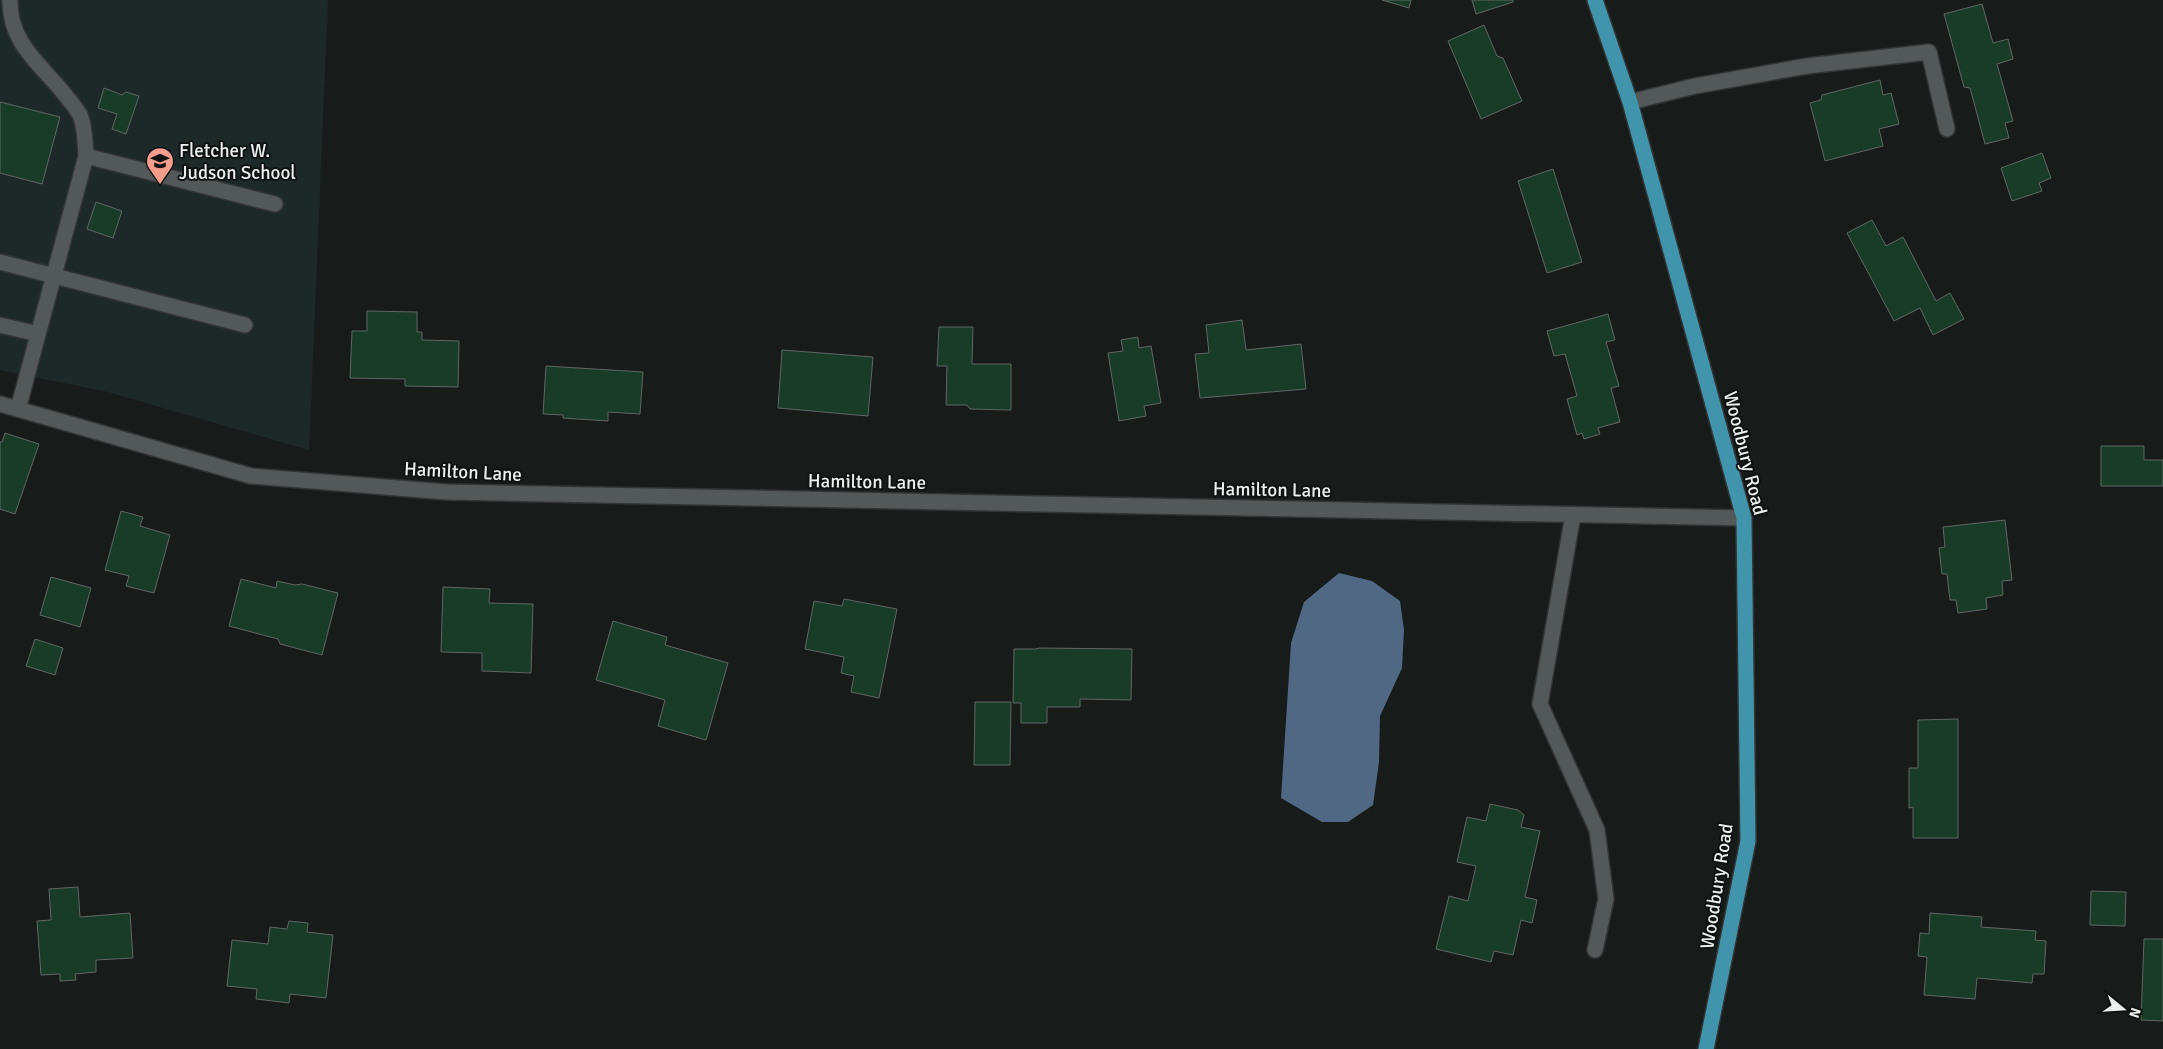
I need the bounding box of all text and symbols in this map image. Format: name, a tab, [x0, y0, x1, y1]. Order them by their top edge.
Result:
place label: Fletcher W. Judson School	[179, 139, 296, 185]
school or university icon: Fletcher W. Judson School	[145, 146, 175, 185]
street label: Woodbury Road	[1718, 389, 1772, 518]
street label: Hamilton Lane	[403, 457, 523, 487]
street label: Hamilton Lane	[808, 469, 926, 495]
street label: Hamilton Lane	[1213, 477, 1331, 503]
street label: Woodbury Road	[1695, 822, 1739, 951]
north arrow	[2098, 984, 2148, 1034]
text: N	[2125, 1006, 2144, 1020]

